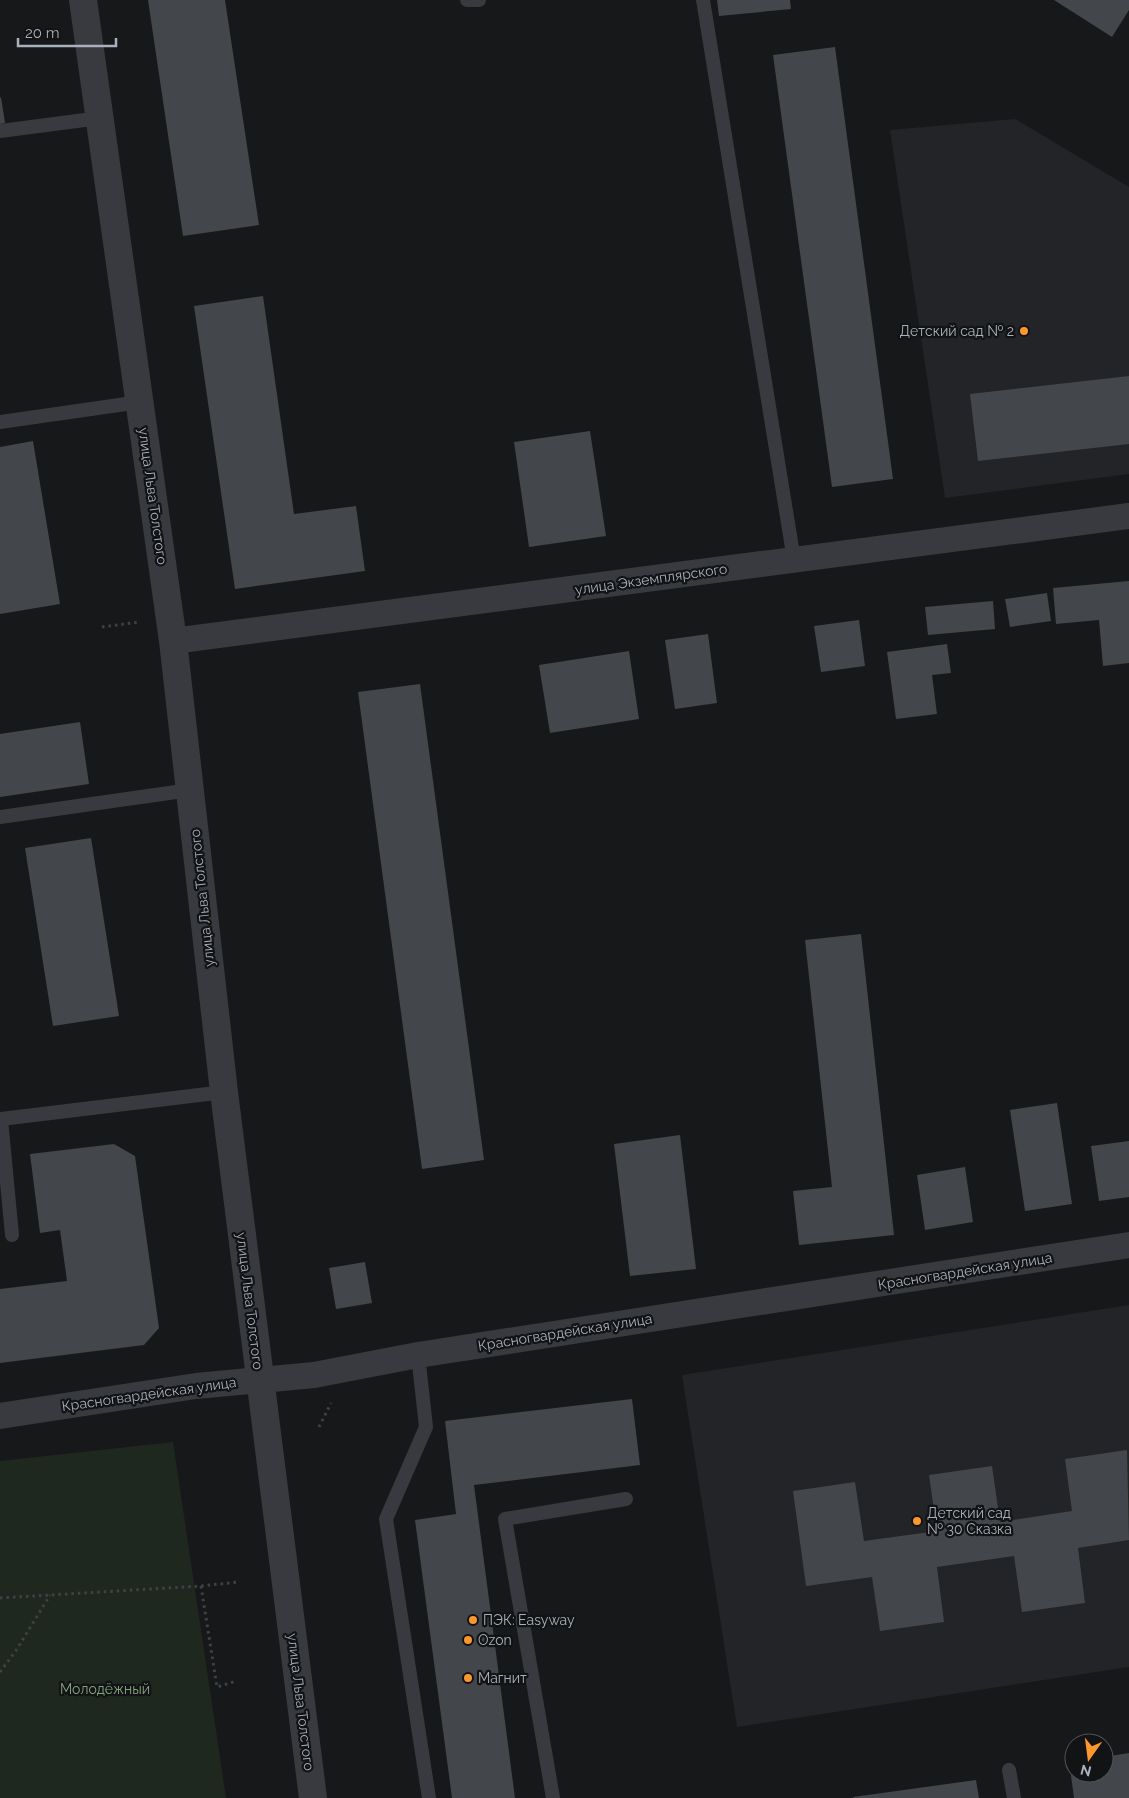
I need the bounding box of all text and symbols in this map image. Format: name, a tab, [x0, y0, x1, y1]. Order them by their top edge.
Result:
scale bar	[18, 15, 115, 47]
text: 20 m	[25, 24, 60, 42]
place label: Детский сад № 2	[900, 323, 1014, 339]
marker: Детский сад № 2	[1018, 325, 1030, 337]
street label: улица Льва Толстого	[135, 426, 171, 566]
street label: улица Экземплярского	[574, 560, 728, 598]
street label: улица Льва Толстого	[187, 828, 217, 968]
street label: улица Льва Толстого	[234, 1231, 266, 1371]
street label: Красногвардейская улица	[877, 1249, 1053, 1293]
street label: Красногвардейская улица	[477, 1310, 653, 1354]
street label: Красногвардейская улица	[61, 1374, 237, 1414]
place label: Детский сад № 30 Сказка	[927, 1505, 1012, 1537]
marker: Детский сад № 30 Сказка	[911, 1515, 923, 1527]
place label: ПЭК: Easyway	[483, 1612, 575, 1628]
marker: ПЭК: Easyway	[467, 1614, 479, 1626]
street label: улица Льва Толстого	[285, 1632, 317, 1772]
place label: Ozon	[478, 1632, 512, 1648]
marker: Ozon	[462, 1634, 474, 1646]
place label: Магнит	[478, 1670, 527, 1686]
marker: Магнит	[462, 1672, 474, 1684]
park label: Молодёжный	[60, 1681, 150, 1697]
north arrow	[1064, 1733, 1114, 1783]
text: N	[1079, 1762, 1093, 1780]

